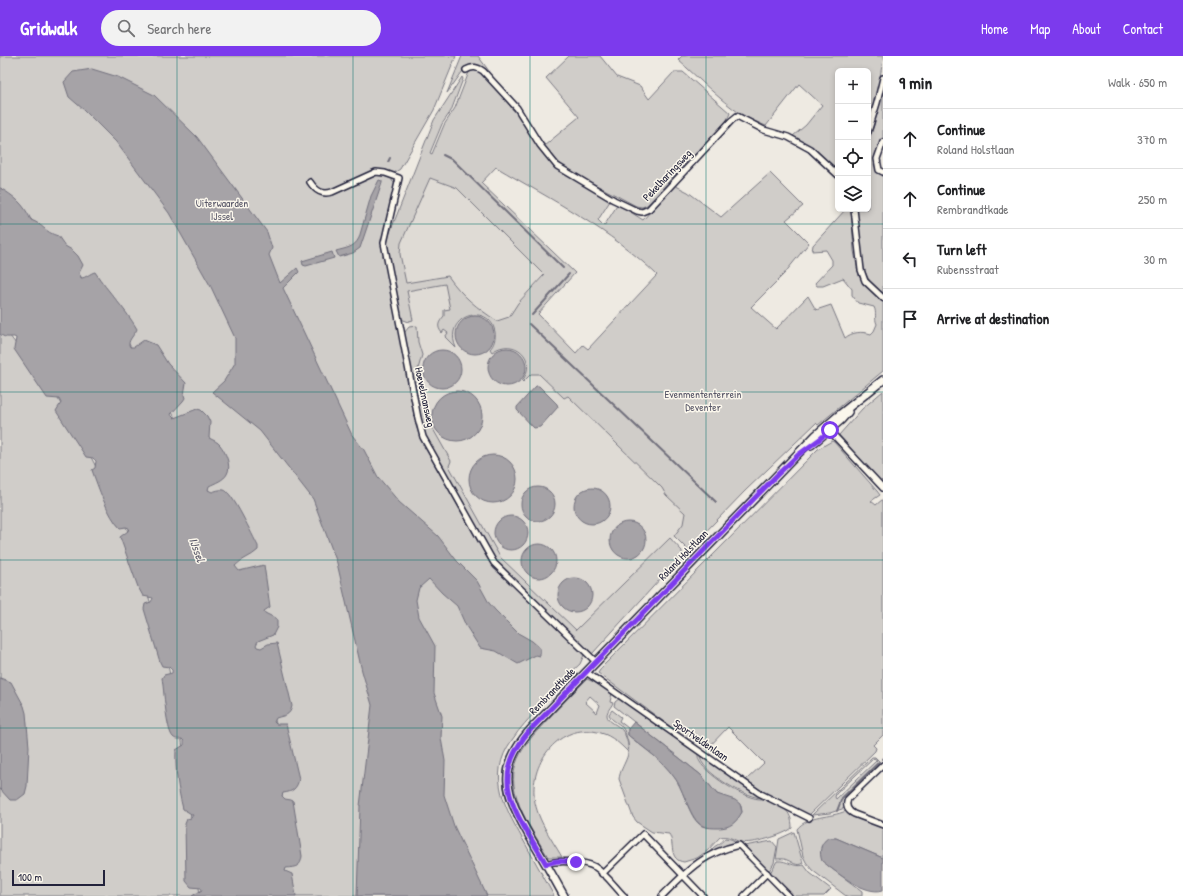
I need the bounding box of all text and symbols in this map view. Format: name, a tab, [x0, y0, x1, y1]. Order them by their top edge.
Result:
search box	[101, 10, 381, 46]
text: Gridwalk	[20, 15, 77, 41]
icon: search	[115, 17, 137, 39]
text: Search here	[147, 18, 211, 39]
text: Home	[981, 19, 1008, 38]
text: Map	[1030, 19, 1050, 38]
text: About	[1072, 19, 1101, 38]
text: Contact	[1123, 19, 1163, 38]
map controls	[835, 68, 871, 212]
button: +	[835, 68, 871, 104]
text: 9 min	[899, 71, 932, 94]
text: Walk · 650 m	[1108, 73, 1167, 91]
button: −	[835, 104, 871, 140]
text: Continue	[937, 119, 985, 140]
icon: ahead	[899, 128, 921, 150]
text: 370 m	[1137, 130, 1167, 148]
button: locate	[835, 140, 871, 176]
text: Roland Holstlaan	[937, 140, 1014, 158]
street label: Pekelharingsweg	[639, 146, 695, 204]
button: layers	[835, 176, 871, 212]
text: Continue	[937, 179, 985, 200]
icon: ahead	[899, 188, 921, 210]
text: 250 m	[1138, 190, 1167, 208]
park label: Uiterwaarden IJssel	[196, 196, 248, 223]
text: Rembrandtkade	[937, 200, 1009, 218]
text: Turn left	[937, 239, 987, 260]
icon: left	[899, 248, 921, 270]
text: 30 m	[1144, 250, 1167, 268]
text: Rubensstraat	[937, 260, 999, 278]
icon: arrive	[899, 308, 921, 330]
text: Arrive at destination	[937, 308, 1049, 329]
street label: Hoevelmansweg	[412, 366, 438, 428]
park label: Evenmententerrein Deventer	[664, 387, 742, 414]
route start	[821, 421, 839, 439]
street label: Roland Holstlaan	[655, 527, 711, 583]
water label: IJssel	[185, 535, 210, 565]
street label: Rembrandtkade	[526, 664, 578, 718]
street label: Sportveldenlaan	[671, 716, 731, 764]
route end	[567, 853, 585, 871]
scale bar	[12, 868, 105, 887]
text: 100 m	[18, 870, 42, 884]

